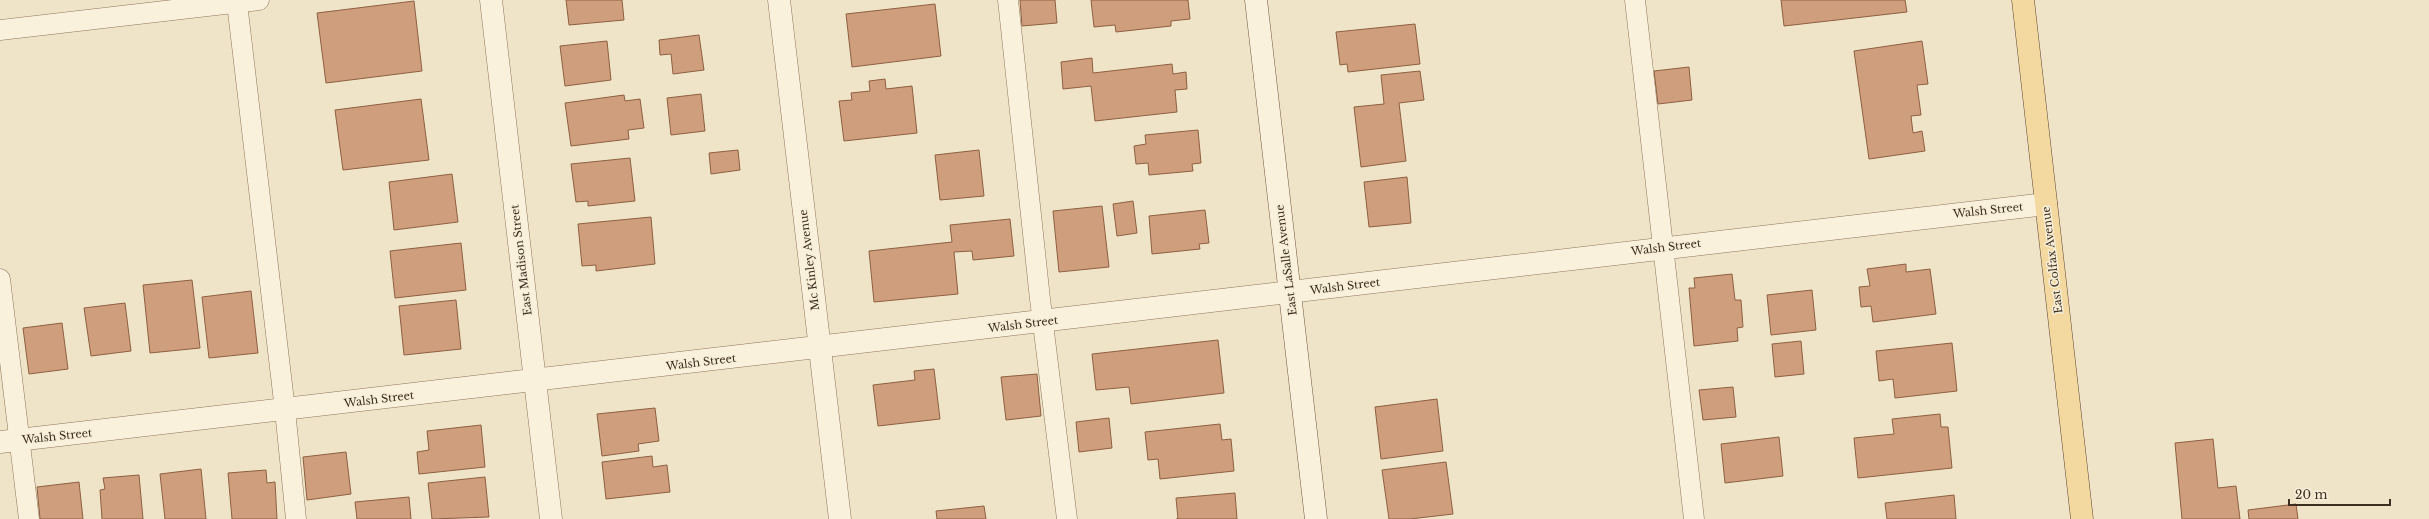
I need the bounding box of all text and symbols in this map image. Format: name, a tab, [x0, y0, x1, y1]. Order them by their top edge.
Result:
street label: Walsh Street	[1951, 199, 2025, 221]
street label: East Madison Street	[507, 203, 535, 316]
street label: East LaSalle Avenue	[1272, 204, 1300, 316]
street label: East Colfax Avenue	[2038, 206, 2066, 314]
street label: Mc Kinley Avenue	[796, 209, 822, 311]
street label: Walsh Street	[1629, 236, 1703, 258]
street label: Walsh Street	[1308, 275, 1382, 297]
street label: Walsh Street	[986, 313, 1060, 335]
street label: Walsh Street	[664, 351, 738, 373]
street label: Walsh Street	[342, 388, 416, 410]
street label: Walsh Street	[20, 425, 94, 447]
scale bar	[2289, 481, 2390, 507]
text: 20 m	[2295, 487, 2327, 502]

